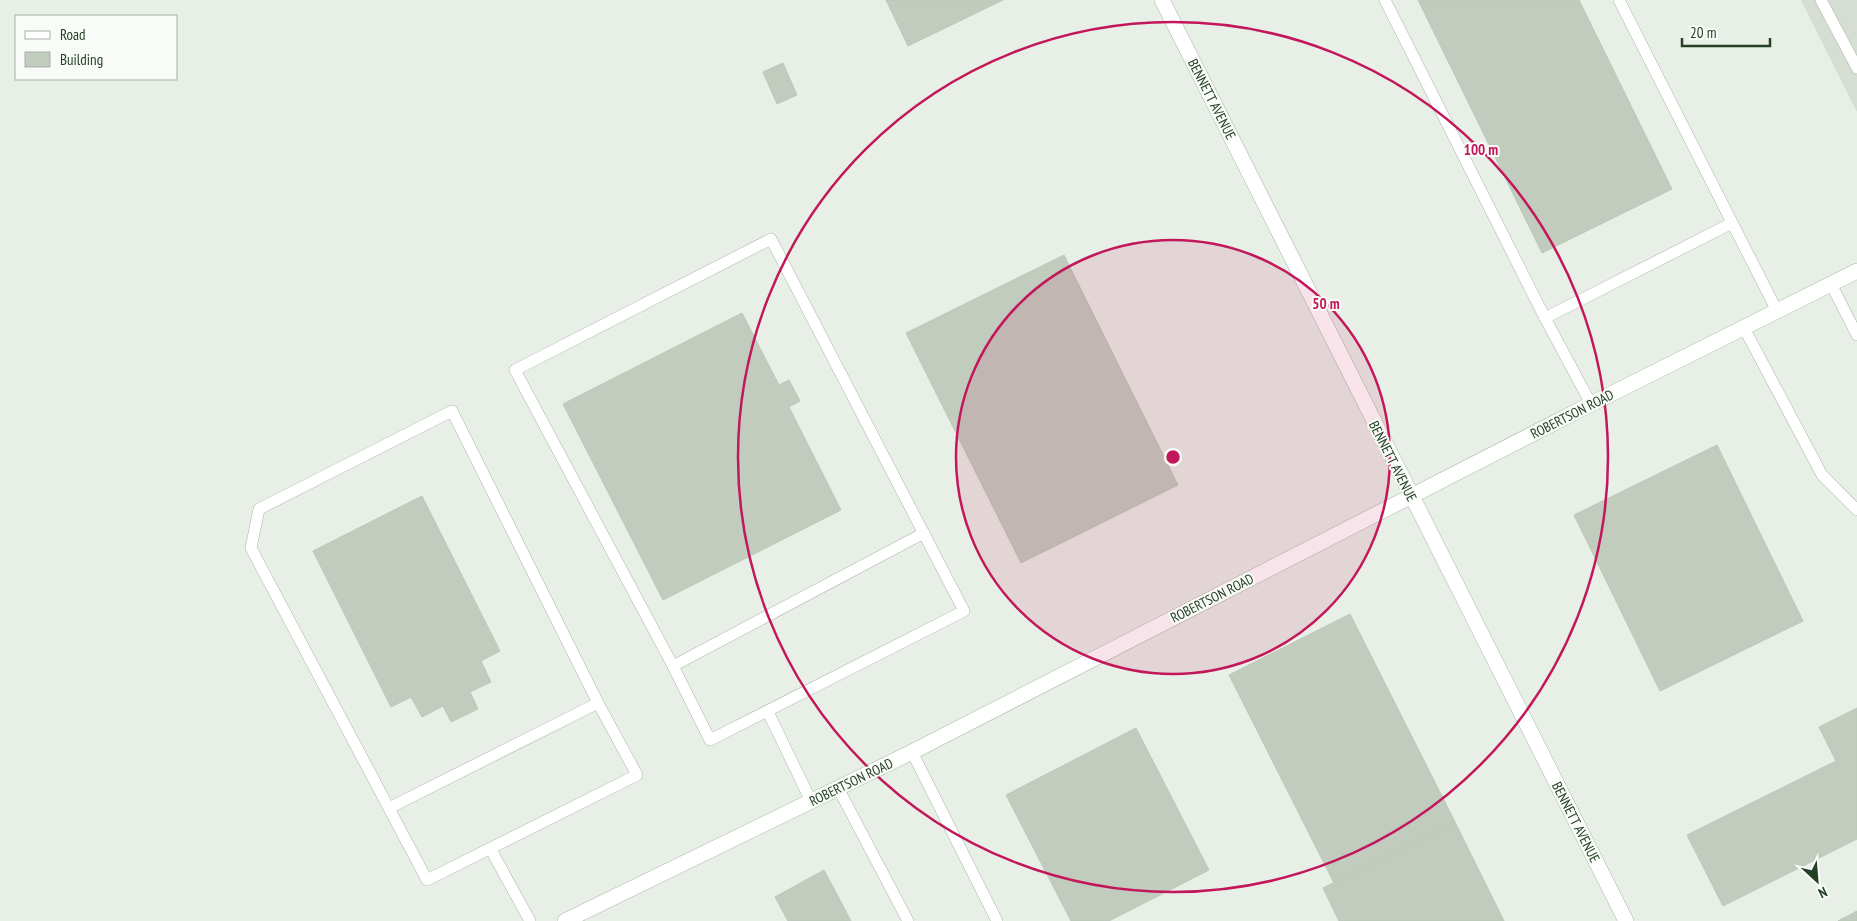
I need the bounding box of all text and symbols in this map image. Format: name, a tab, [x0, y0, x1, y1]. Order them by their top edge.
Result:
legend	[15, 15, 178, 80]
scale bar	[1682, 15, 1770, 47]
text: 20 m	[1690, 23, 1716, 42]
text: Road	[60, 25, 86, 44]
text: Building	[60, 50, 103, 69]
street label: BENNETT AVENUE	[1184, 56, 1240, 142]
text: 100 m	[1464, 140, 1498, 159]
text: 50 m	[1312, 294, 1340, 313]
street label: ROBERTSON ROAD	[1527, 385, 1617, 443]
street label: BENNETT AVENUE	[1365, 418, 1421, 504]
centre of rings	[1164, 448, 1182, 466]
street label: ROBERTSON ROAD	[1167, 569, 1257, 627]
street label: ROBERTSON ROAD	[806, 754, 896, 810]
street label: BENNETT AVENUE	[1548, 779, 1604, 865]
north arrow	[1792, 856, 1842, 906]
text: N	[1815, 883, 1830, 902]

